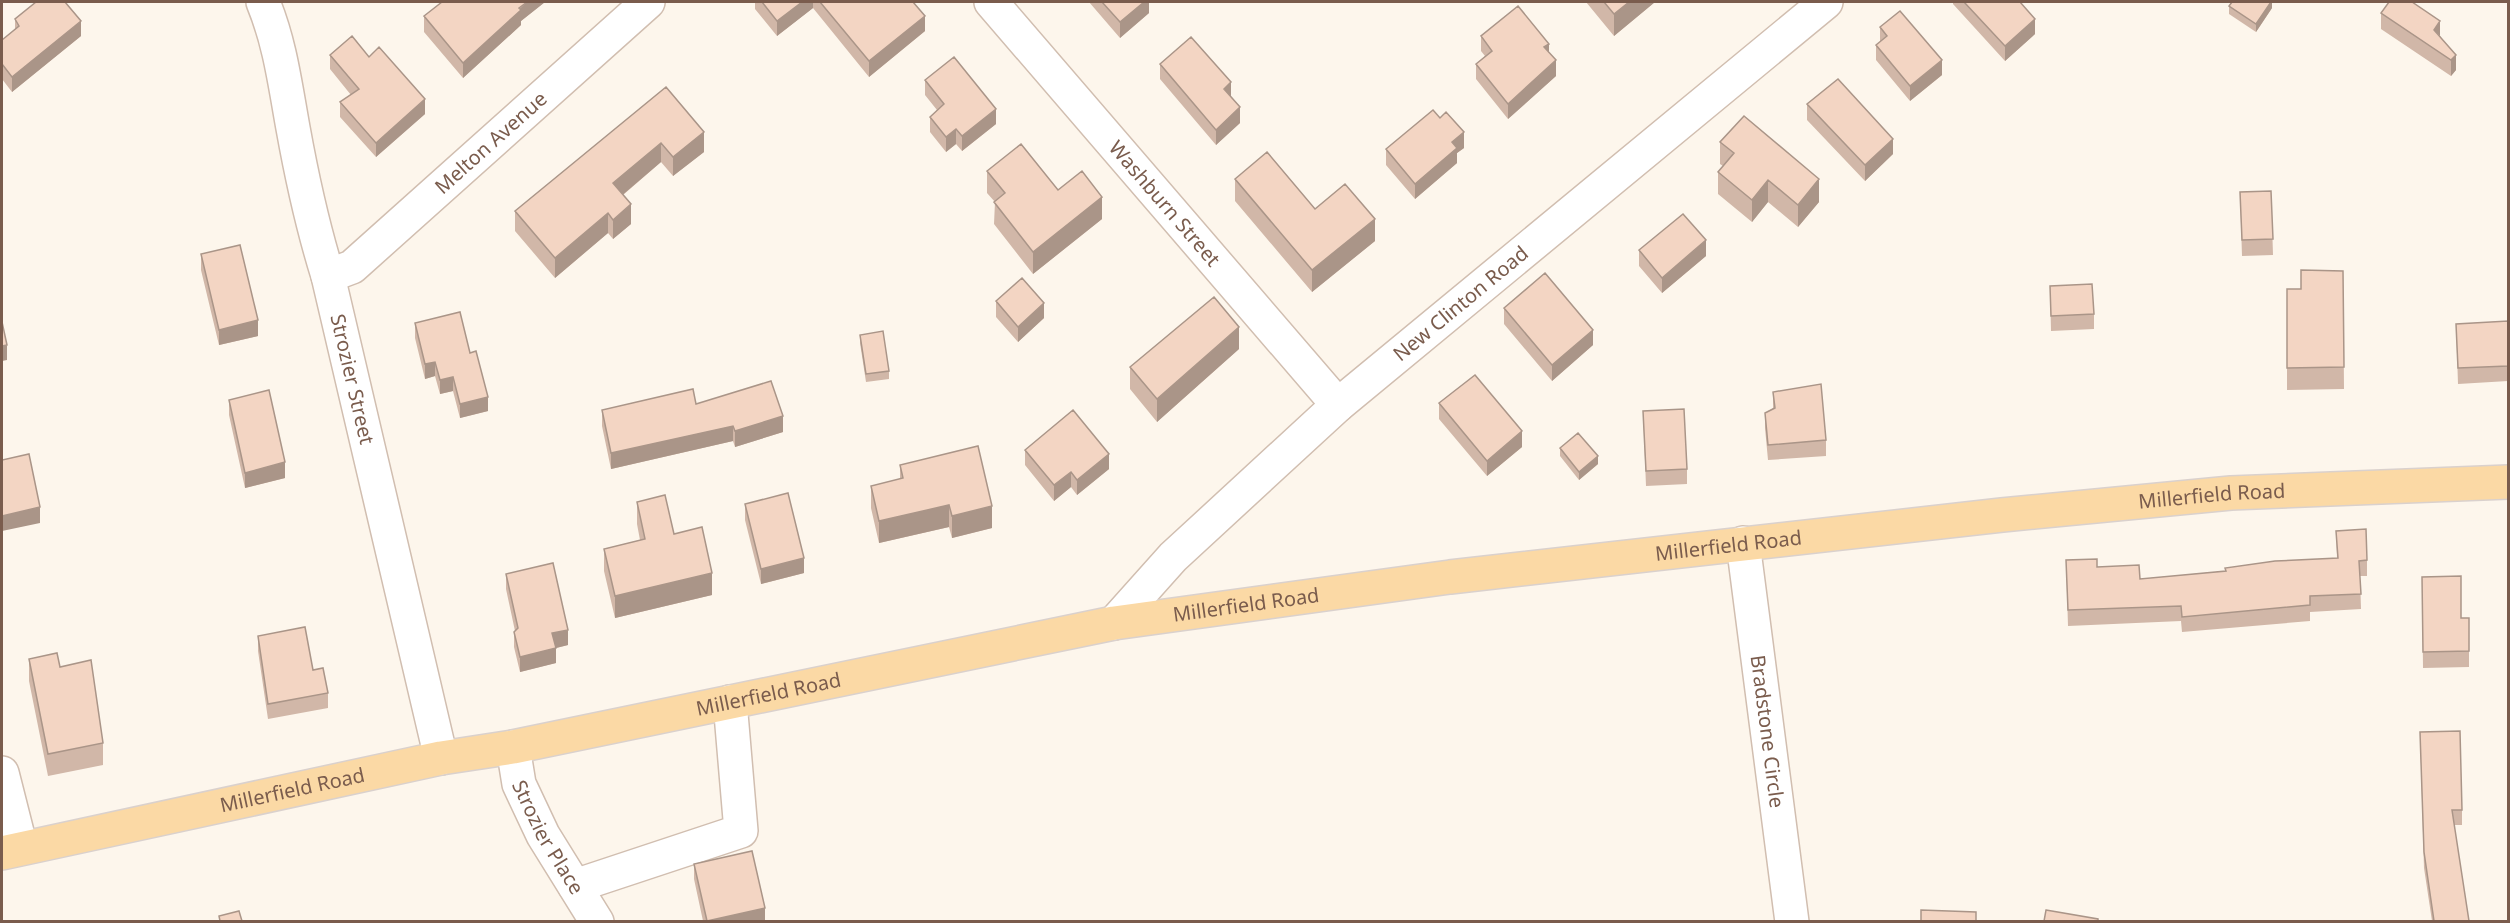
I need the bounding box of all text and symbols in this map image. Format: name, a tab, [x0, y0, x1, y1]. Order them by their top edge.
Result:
street label: Melton Avenue	[429, 85, 552, 200]
street label: Washburn Street	[1103, 135, 1227, 272]
street label: New Clinton Road	[1387, 240, 1534, 367]
street label: Strozier Street	[324, 311, 381, 447]
street label: Millerfield Road	[2137, 477, 2286, 515]
street label: Millerfield Road	[1654, 524, 1803, 567]
street label: Millerfield Road	[1171, 581, 1321, 628]
street label: Bradstone Circle	[1745, 653, 1791, 809]
street label: Millerfield Road	[694, 666, 843, 722]
street label: Millerfield Road	[217, 761, 367, 818]
street label: Strozier Place	[506, 775, 591, 899]

